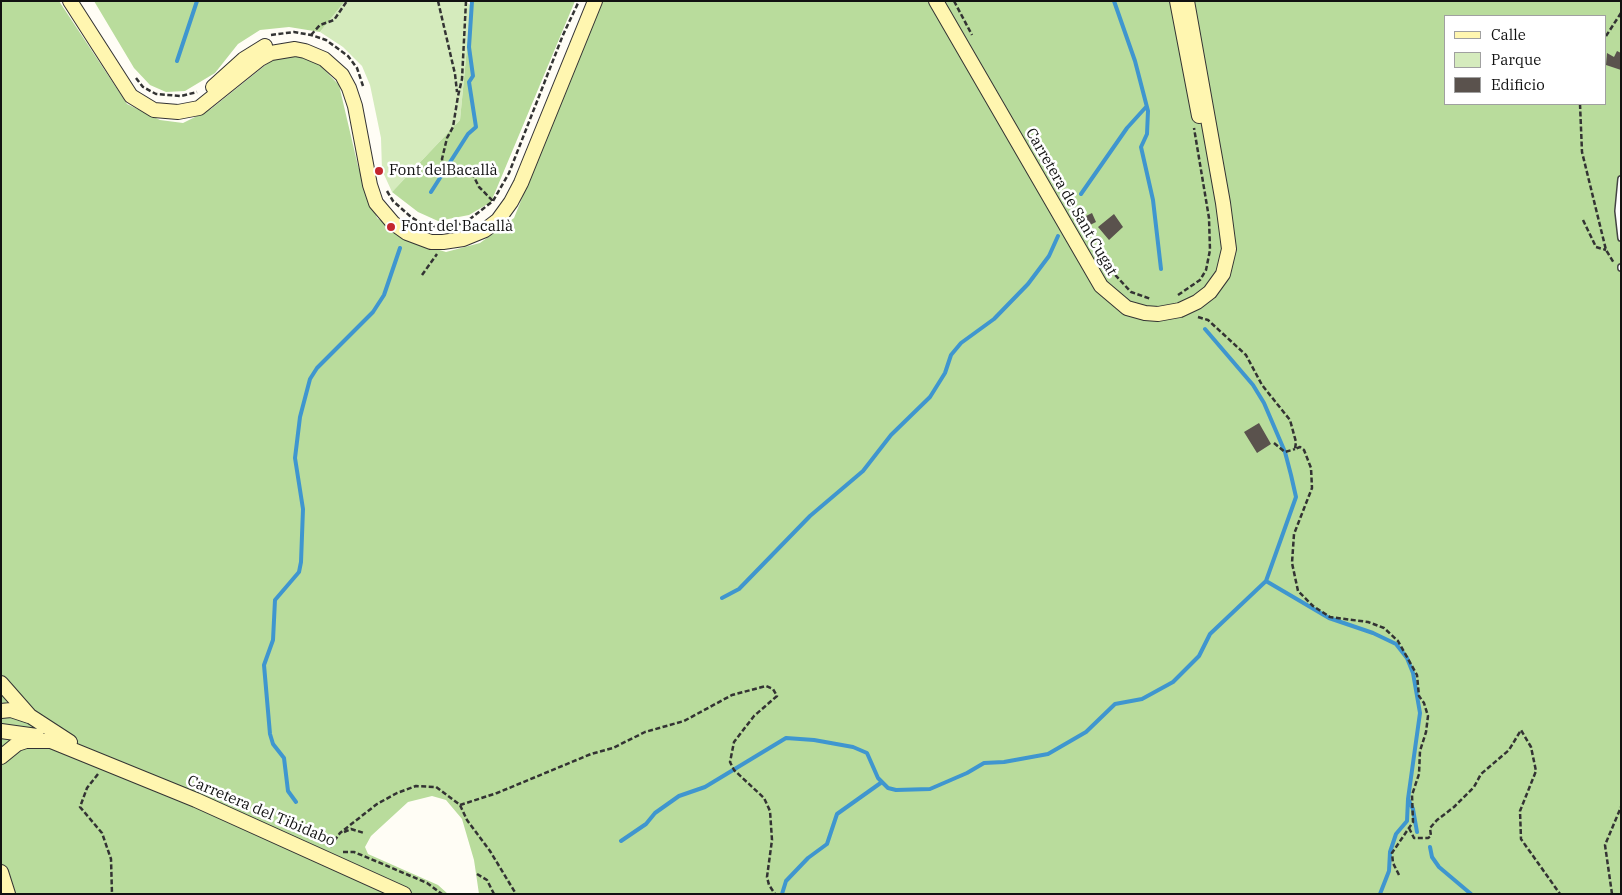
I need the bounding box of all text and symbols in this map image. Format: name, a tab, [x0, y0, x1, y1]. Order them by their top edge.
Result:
legend	[1444, 15, 1607, 105]
text: Calle	[1491, 25, 1526, 44]
text: Parque	[1491, 50, 1541, 69]
text: Edificio	[1491, 75, 1545, 94]
street label: Carretera de Sant Cugat	[1021, 125, 1121, 279]
place label: Font delBacallà	[389, 162, 498, 180]
marker: Font delBacallà	[373, 165, 385, 177]
place label: Font del Bacallà	[401, 218, 513, 236]
marker: Font del Bacallà	[385, 221, 397, 233]
street label: Carretera del Tibidabo	[184, 772, 338, 850]

